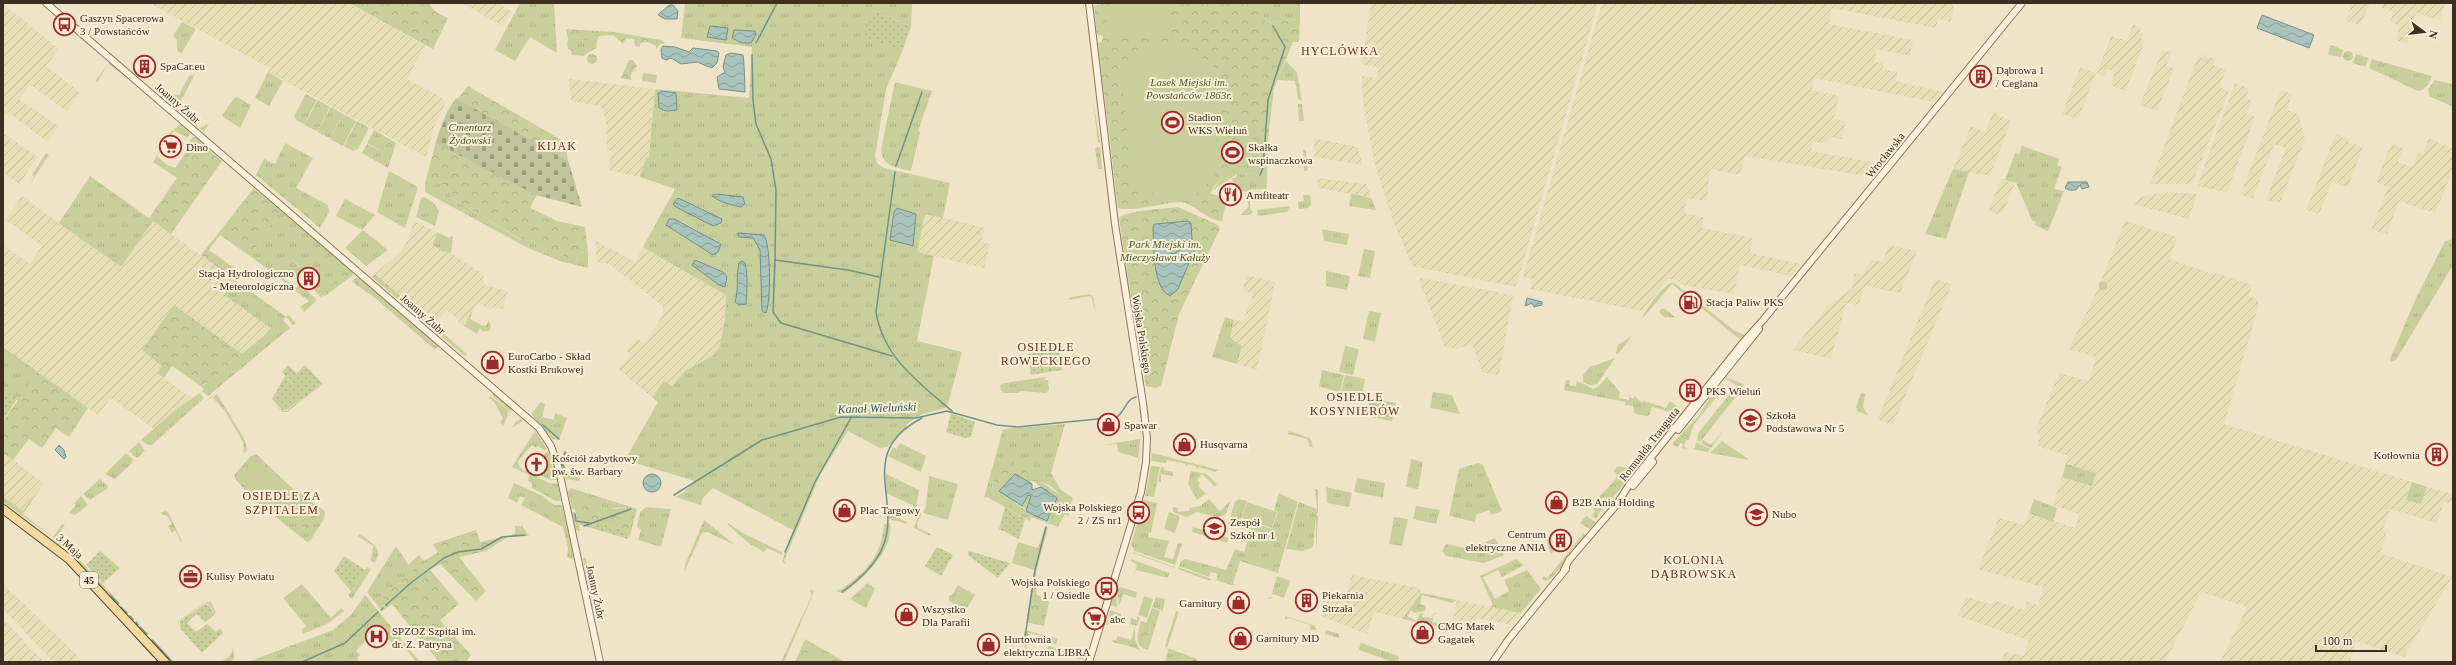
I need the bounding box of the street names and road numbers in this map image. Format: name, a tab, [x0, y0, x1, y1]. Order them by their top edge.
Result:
street label: Joanny Żubr	[153, 80, 203, 126]
street label: Wrocławska	[1863, 130, 1907, 180]
street label: Joanny Żubr	[398, 291, 448, 337]
street label: Wojska Polskiego	[1130, 294, 1154, 374]
street label: Romualda Traugutta	[1617, 405, 1682, 483]
street label: 3 Maja	[55, 531, 86, 561]
street label: Joanny Żubr	[584, 564, 608, 621]
road number: 45	[80, 572, 98, 588]

